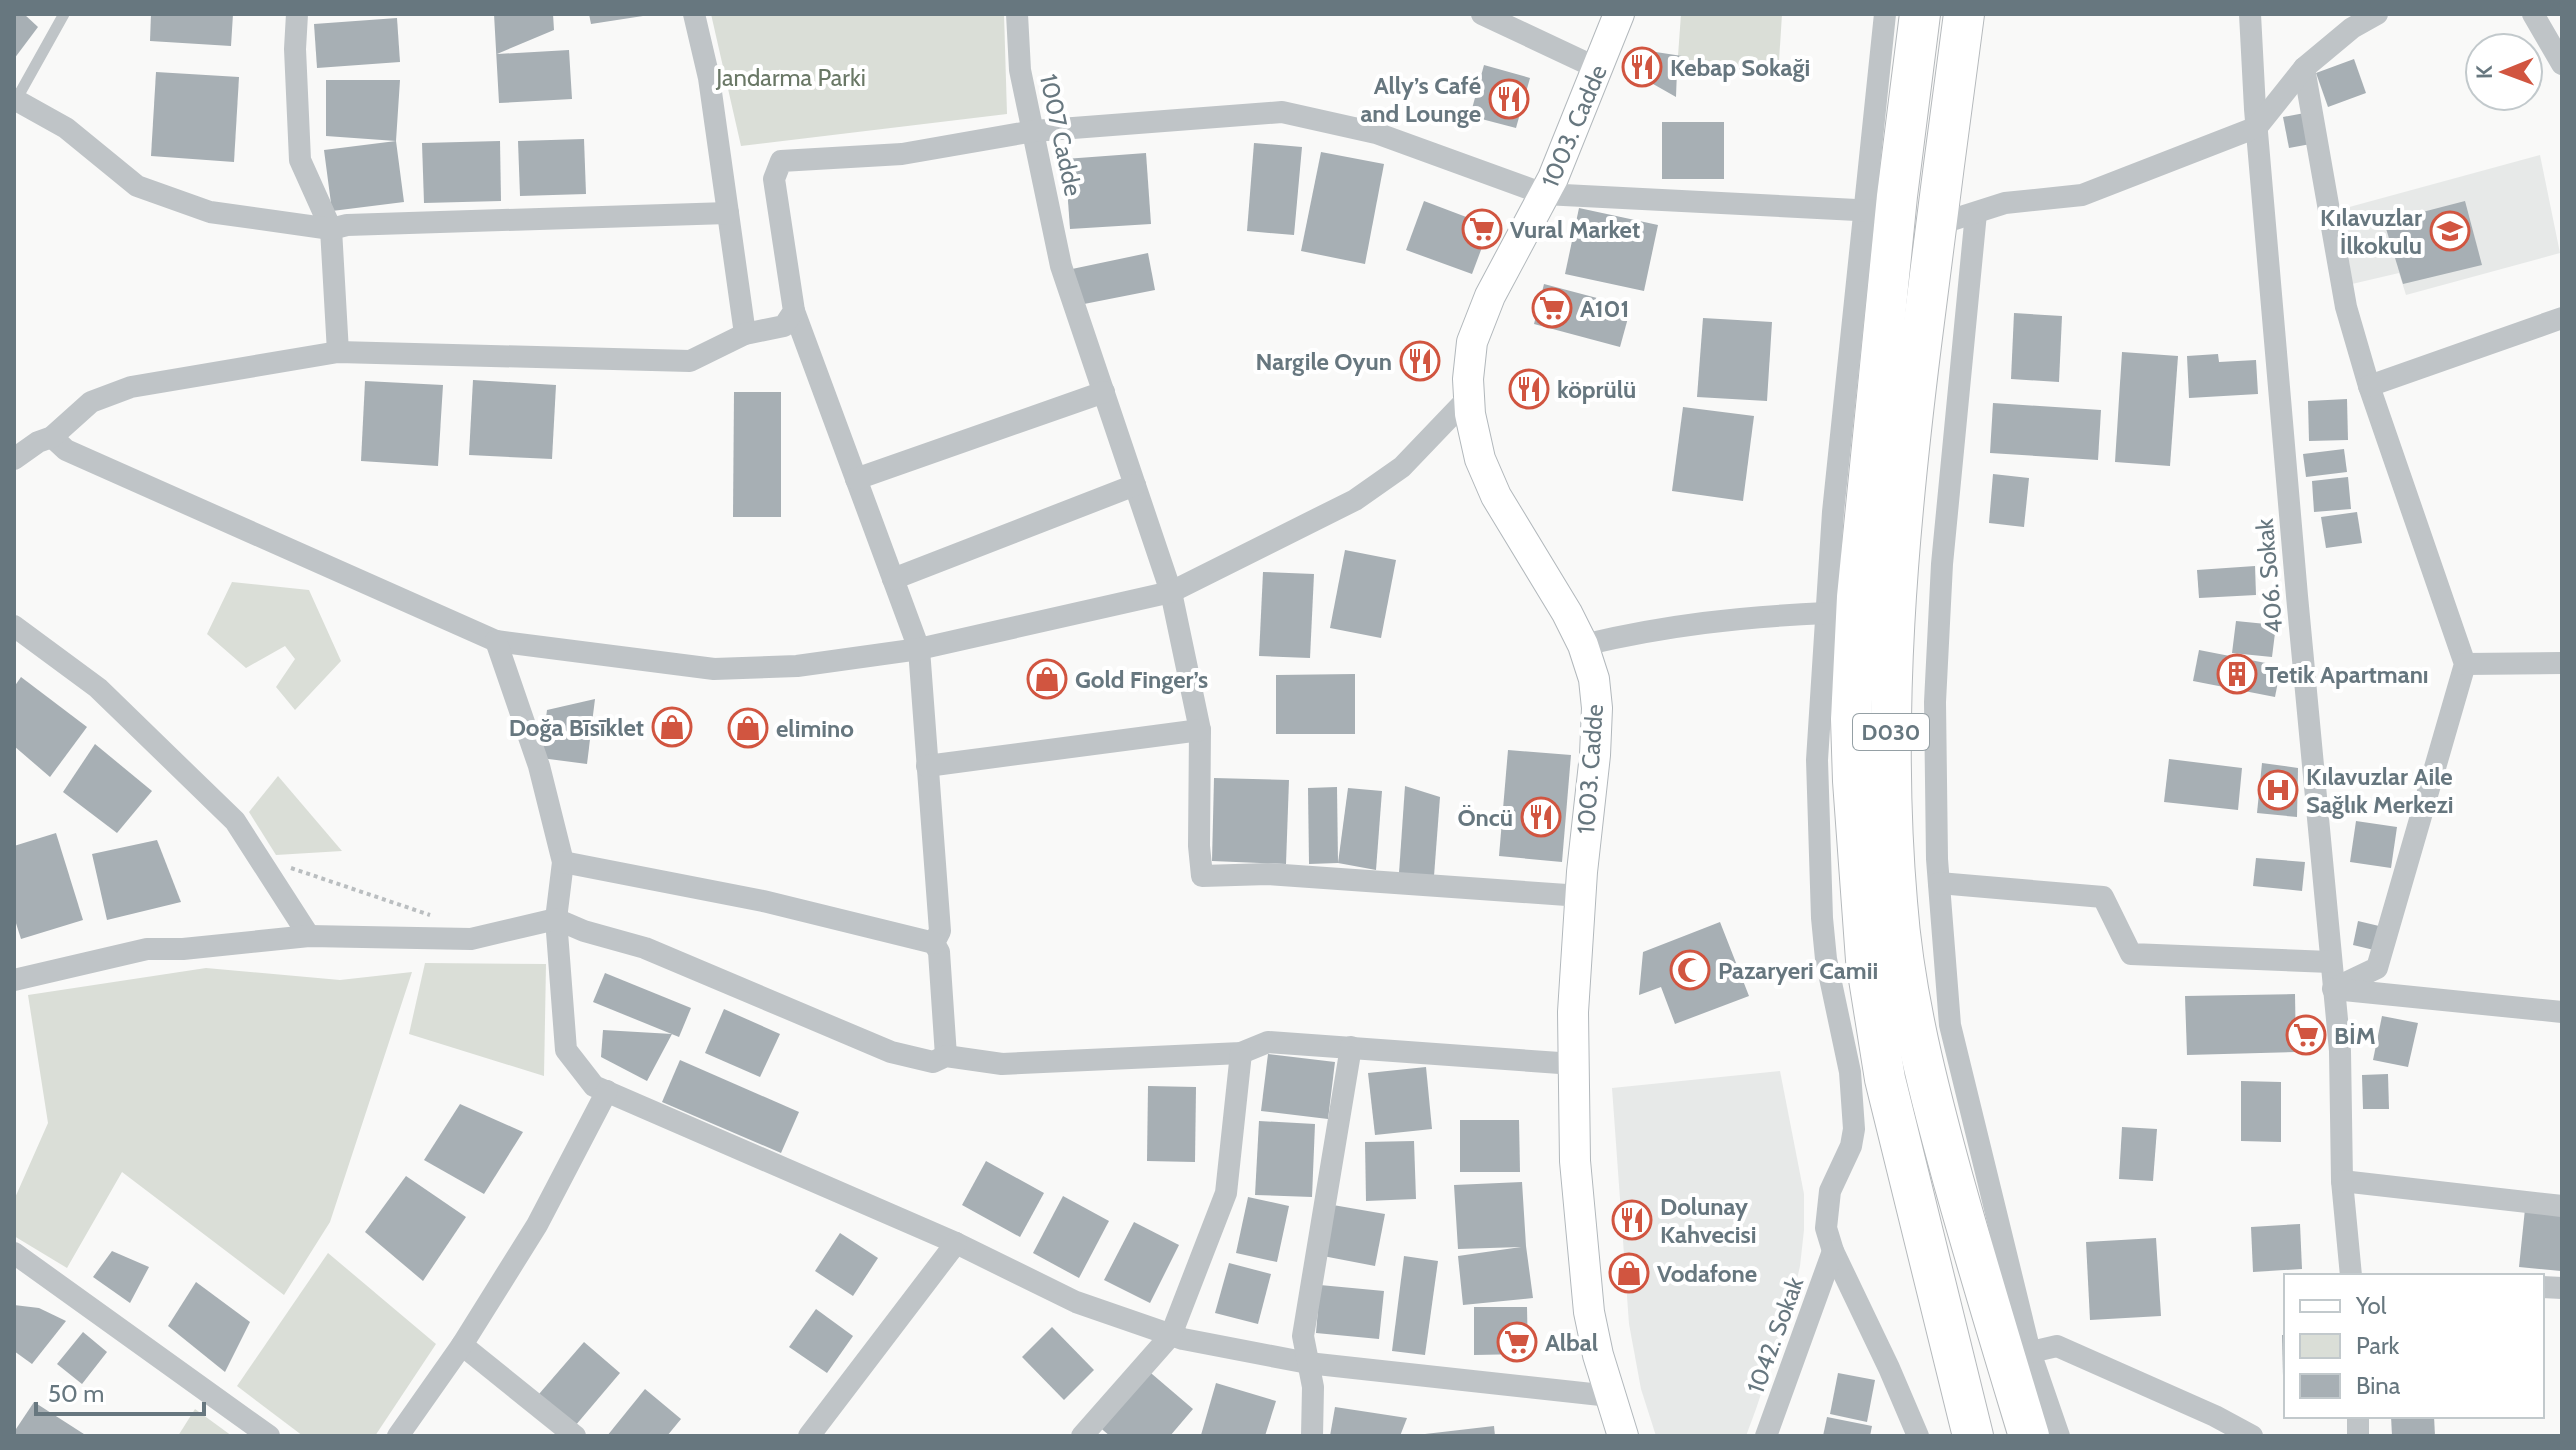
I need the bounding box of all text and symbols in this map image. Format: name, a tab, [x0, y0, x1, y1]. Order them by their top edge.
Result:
north arrow	[2464, 32, 2544, 112]
restaurant icon: Kebap Sokaği	[1621, 46, 1663, 88]
place label: Kebap Sokaği	[1670, 53, 1810, 82]
street label: 1003. Cadde	[1535, 61, 1613, 191]
park label: Jandarma Parki	[715, 63, 866, 92]
text: K	[2471, 65, 2498, 79]
street label: 1007 Cadde	[1034, 71, 1088, 199]
place label: Ally’s Café and Lounge	[1360, 71, 1481, 128]
restaurant icon: Ally’s Café and Lounge	[1488, 78, 1530, 120]
place label: Kılavuzlar İlkokulu	[2320, 203, 2422, 260]
supermarket icon: Vural Market	[1461, 208, 1503, 250]
school or university icon: Kılavuzlar İlkokulu	[2429, 210, 2471, 252]
place label: Vural Market	[1510, 215, 1640, 244]
supermarket icon: A101	[1531, 287, 1573, 329]
place label: A101	[1580, 294, 1629, 323]
restaurant icon: Nargile Oyun	[1399, 340, 1441, 382]
place label: Nargile Oyun	[1256, 347, 1392, 376]
restaurant icon: köprülü	[1508, 368, 1550, 410]
place label: köprülü	[1557, 375, 1636, 404]
street label: 406. Sokak	[2250, 517, 2288, 634]
building icon: Tetik Apartmanı	[2216, 653, 2258, 695]
shop icon: Gold Finger’s	[1026, 658, 1068, 700]
place label: Tetik Apartmanı	[2265, 660, 2429, 689]
place label: Gold Finger’s	[1075, 665, 1208, 694]
street label: 1003. Cadde	[1571, 703, 1609, 835]
shop icon: Doğa Bīsīklet	[651, 706, 693, 748]
shop icon: elimino	[727, 707, 769, 749]
place label: Doğa Bīsīklet	[509, 713, 644, 742]
place label: elimino	[776, 714, 854, 743]
road number: D030	[1853, 714, 1929, 750]
place label: Kılavuzlar Aile Sağlık Merkezi	[2306, 762, 2454, 819]
hospital icon: Kılavuzlar Aile Sağlık Merkezi	[2257, 769, 2299, 811]
restaurant icon: Öncü	[1520, 796, 1562, 838]
place label: Öncü	[1458, 803, 1513, 832]
mosque icon: Pazaryeri Camii	[1669, 949, 1711, 991]
place label: Pazaryeri Camii	[1718, 956, 1878, 985]
supermarket icon: BİM	[2285, 1014, 2327, 1056]
place label: BİM	[2334, 1021, 2376, 1050]
place label: Dolunay Kahvecisi	[1660, 1192, 1756, 1249]
restaurant icon: Dolunay Kahvecisi	[1611, 1199, 1653, 1241]
shop icon: Vodafone	[1608, 1252, 1650, 1294]
place label: Vodafone	[1657, 1259, 1757, 1288]
street label: 1042. Sokak	[1741, 1273, 1809, 1397]
legend	[2284, 1274, 2544, 1418]
text: Yol	[2355, 1291, 2387, 1320]
supermarket icon: Albal	[1496, 1321, 1538, 1363]
place label: Albal	[1545, 1328, 1598, 1357]
text: Park	[2356, 1331, 2399, 1360]
scale bar	[36, 1366, 204, 1416]
text: Bina	[2356, 1371, 2401, 1400]
text: 50 m	[48, 1379, 104, 1408]

